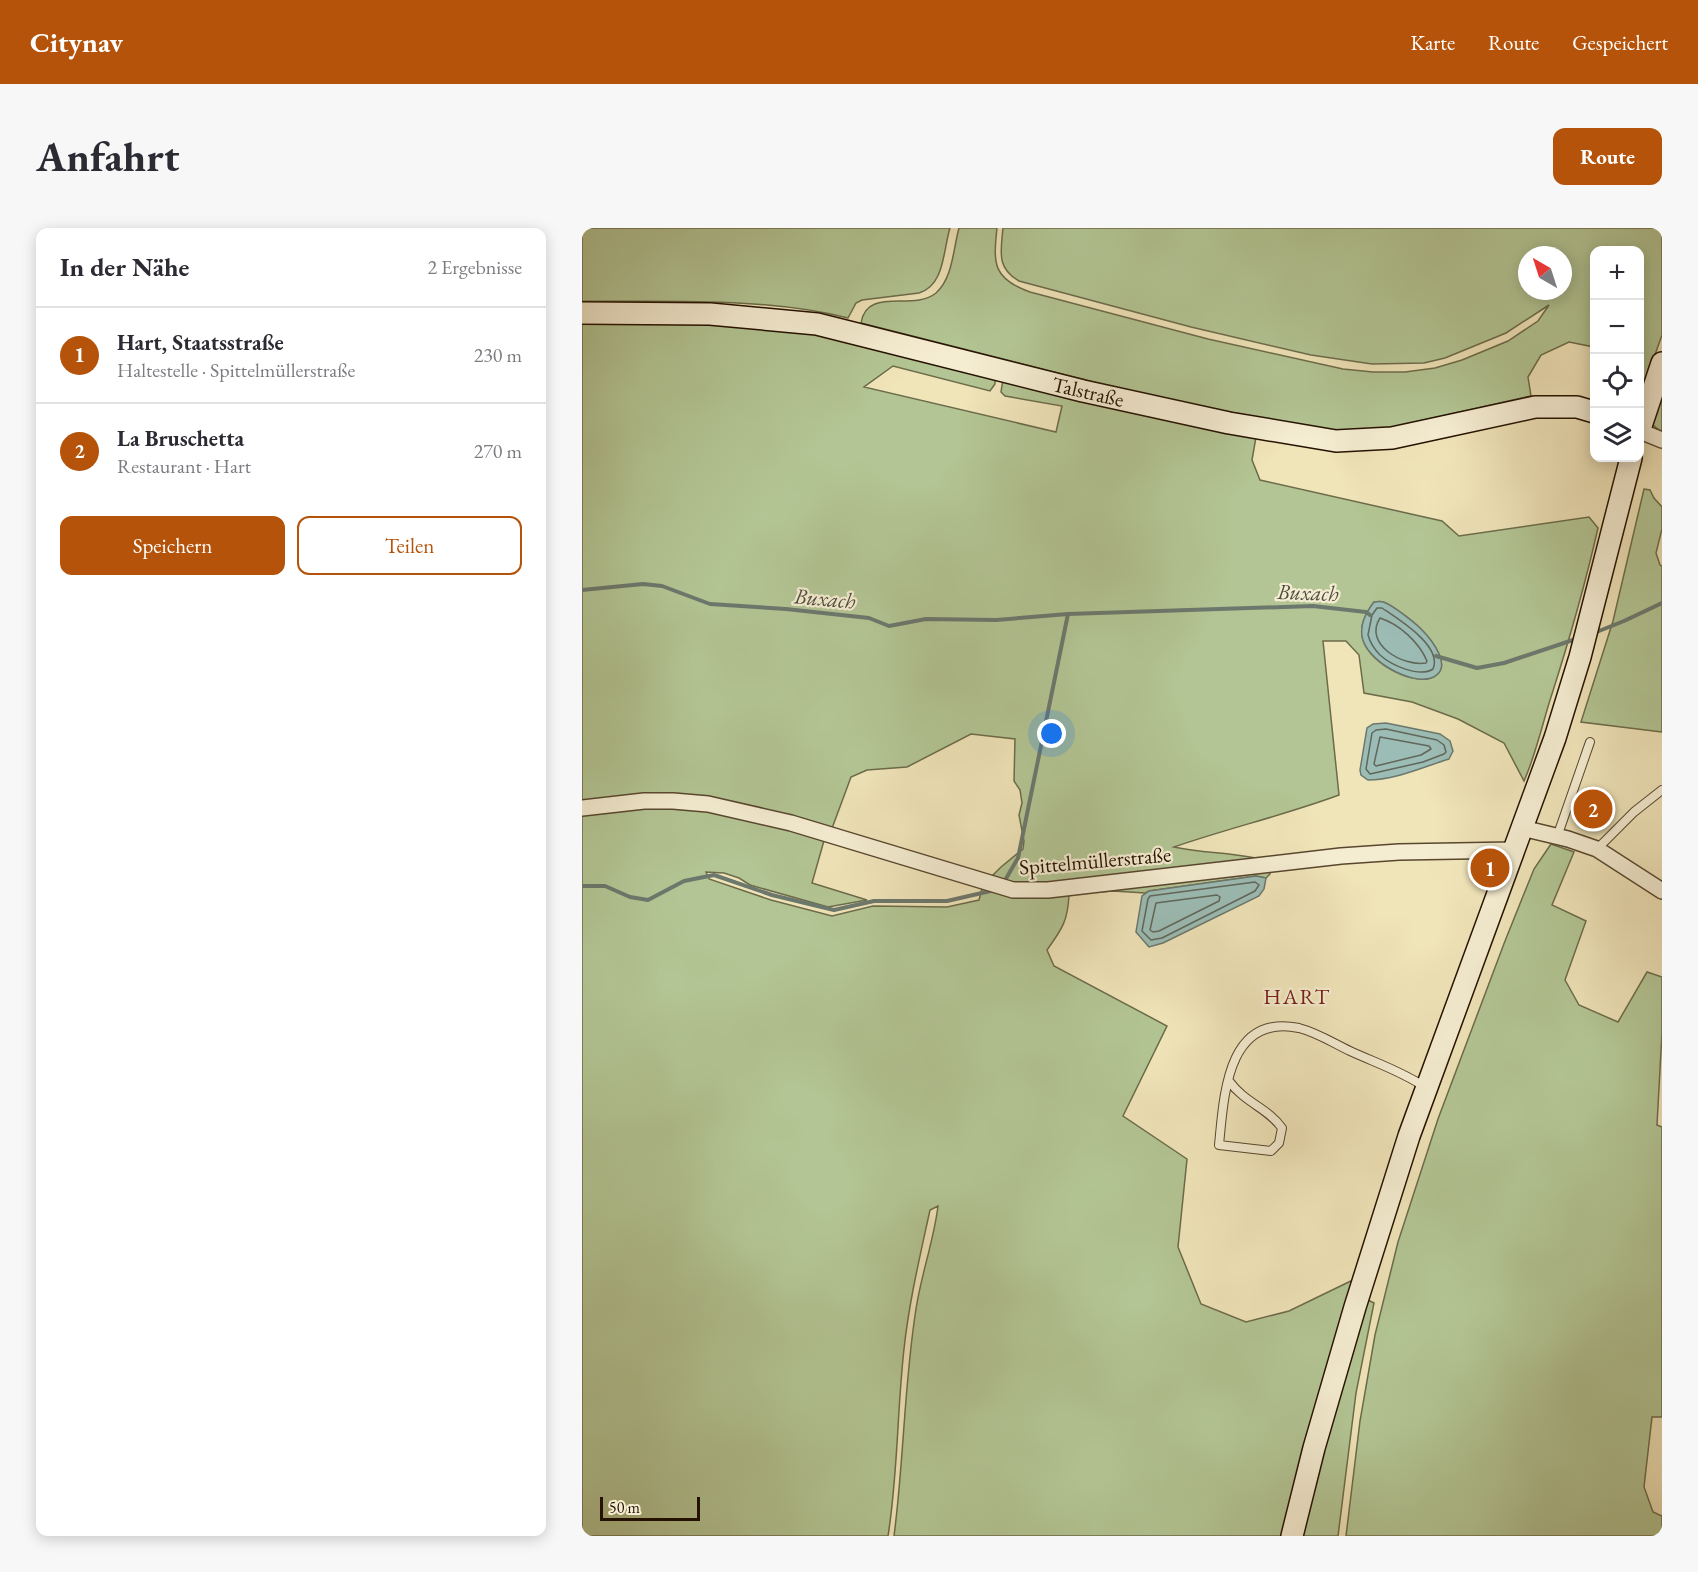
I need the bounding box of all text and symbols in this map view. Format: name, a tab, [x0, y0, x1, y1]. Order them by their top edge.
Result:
text: Citynav	[30, 24, 123, 60]
text: Karte	[1411, 29, 1455, 56]
text: Route	[1488, 29, 1539, 56]
text: Gespeichert	[1572, 29, 1668, 56]
button: Route	[1553, 128, 1662, 185]
text: Anfahrt	[36, 129, 179, 184]
north arrow	[1518, 246, 1572, 300]
map controls	[1590, 246, 1644, 462]
button: +	[1590, 246, 1644, 300]
text: In der Nähe	[60, 250, 189, 284]
text: 2 Ergebnisse	[427, 254, 522, 280]
button: −	[1590, 300, 1644, 354]
text: Hart, Staatsstraße	[117, 328, 284, 357]
text: 1	[74, 342, 85, 368]
text: 230 m	[474, 342, 522, 368]
button: locate	[1590, 354, 1644, 408]
text: Haltestelle · Spittelmüllerstraße	[117, 357, 355, 383]
street label: Talstraße	[1050, 370, 1127, 413]
button: layers	[1590, 408, 1644, 462]
text: La Bruschetta	[117, 424, 244, 453]
text: 2	[74, 438, 85, 464]
text: 270 m	[474, 438, 522, 464]
text: Restaurant · Hart	[117, 453, 251, 479]
button: Speichern	[60, 516, 285, 575]
button: Teilen	[297, 516, 522, 575]
water label: Buxach	[1276, 577, 1339, 608]
water label: Buxach	[792, 581, 857, 616]
your location	[1037, 719, 1066, 748]
pin: 2	[1574, 786, 1612, 832]
street label: Spittelmüllerstraße	[1018, 840, 1172, 881]
pin: 1	[1470, 846, 1510, 890]
district label: HART	[1263, 982, 1331, 1011]
scale bar	[600, 1494, 700, 1522]
text: 50 m	[609, 1497, 640, 1518]

